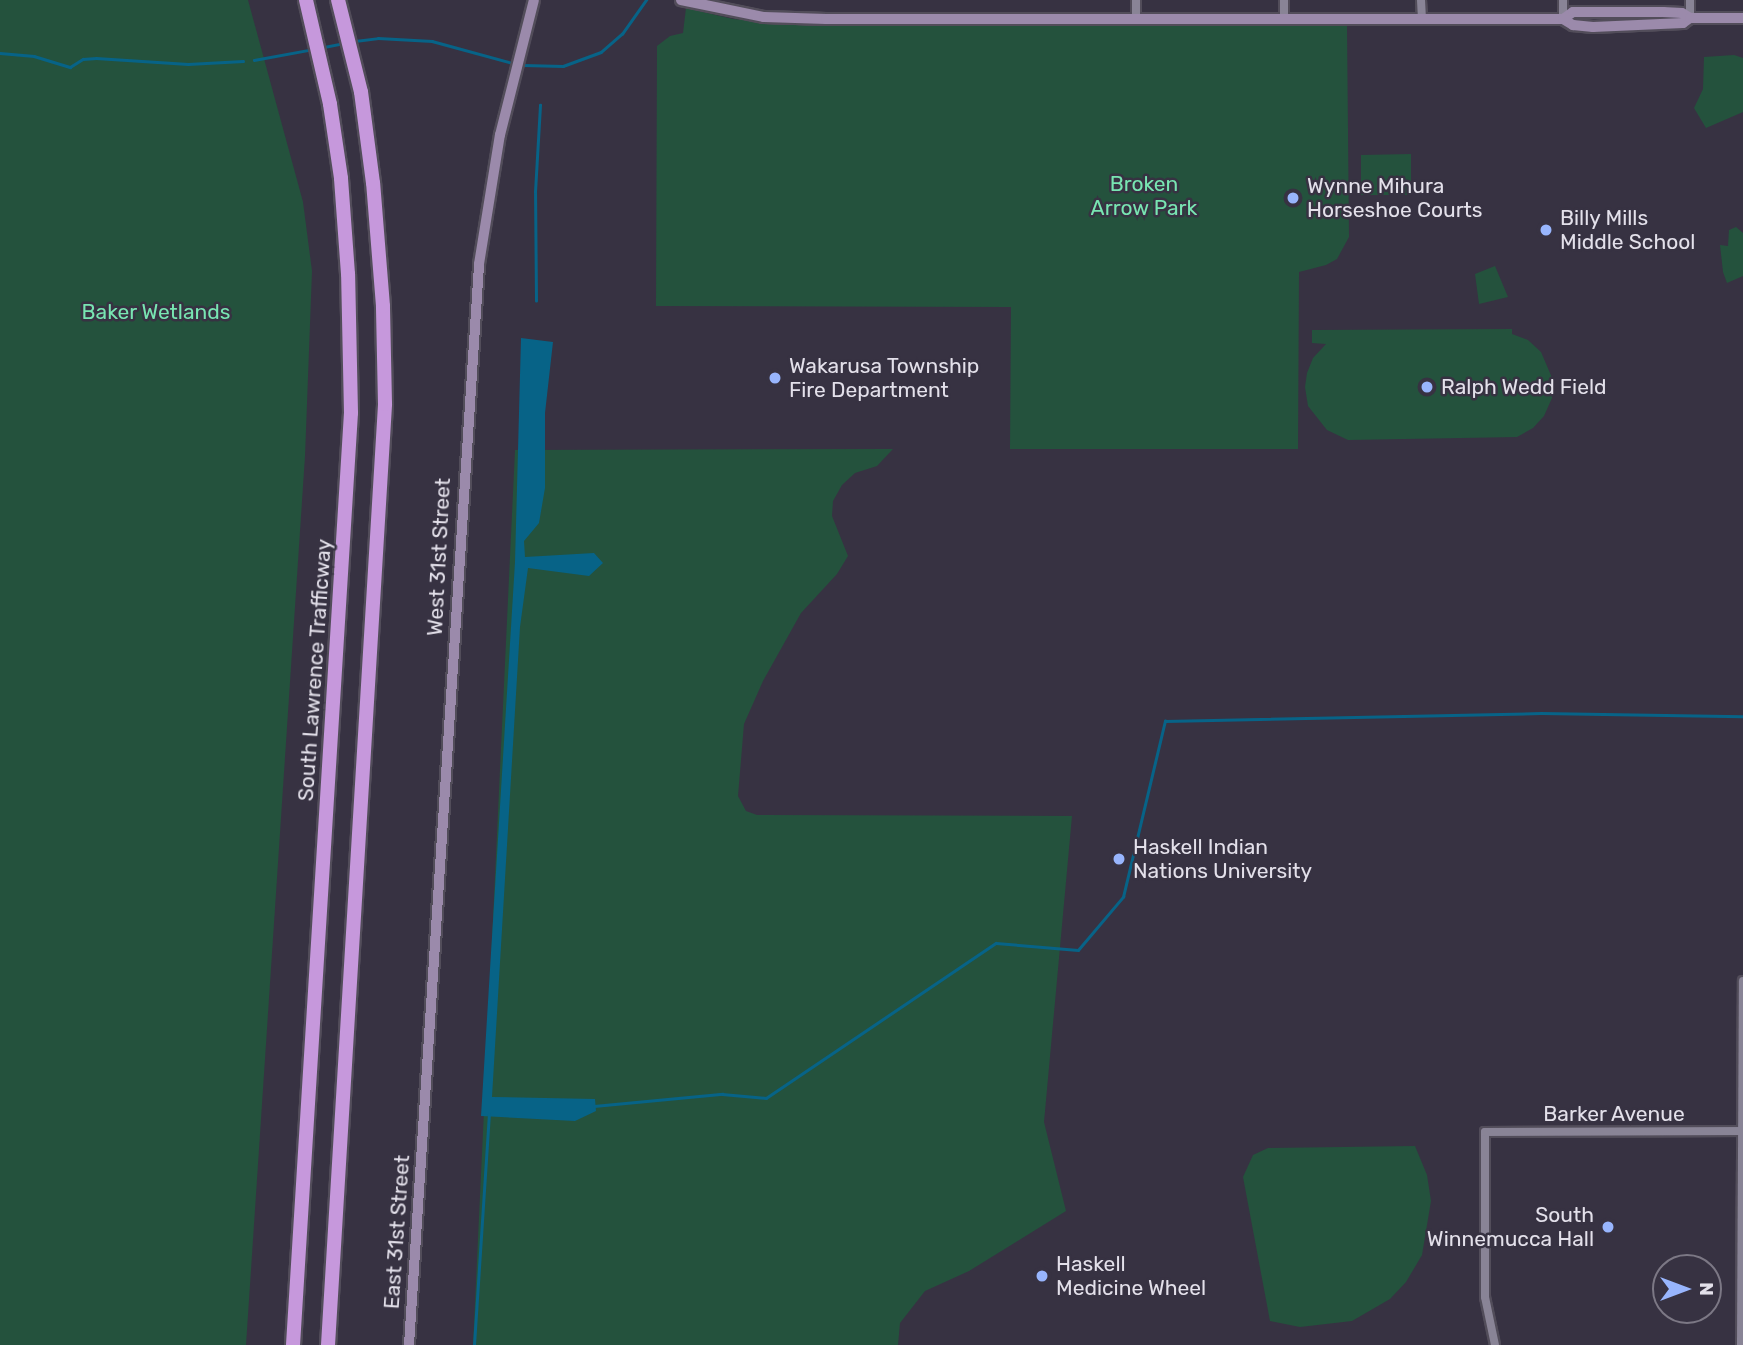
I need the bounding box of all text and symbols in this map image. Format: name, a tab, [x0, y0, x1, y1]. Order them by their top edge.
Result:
park label: Broken Arrow Park	[1090, 171, 1198, 221]
place label: Wynne Mihura Horseshoe Courts	[1307, 173, 1483, 223]
marker: Wynne Mihura Horseshoe Courts	[1285, 190, 1301, 206]
place label: Billy Mills Middle School	[1560, 205, 1695, 255]
marker: Billy Mills Middle School	[1538, 222, 1554, 238]
park label: Baker Wetlands	[81, 299, 231, 325]
place label: Wakarusa Township Fire Department	[789, 353, 980, 403]
marker: Wakarusa Township Fire Department	[767, 370, 783, 386]
place label: Ralph Wedd Field	[1441, 374, 1607, 400]
marker: Ralph Wedd Field	[1419, 379, 1435, 395]
street label: West 31st Street	[422, 477, 456, 637]
street label: South Lawrence Trafficway	[293, 538, 337, 802]
place label: Haskell Indian Nations University	[1133, 834, 1312, 884]
marker: Haskell Indian Nations University	[1111, 851, 1127, 867]
street label: Barker Avenue	[1543, 1101, 1685, 1127]
street label: East 31st Street	[379, 1154, 415, 1310]
place label: South Winnemucca Hall	[1427, 1202, 1594, 1252]
marker: South Winnemucca Hall	[1600, 1219, 1616, 1235]
place label: Haskell Medicine Wheel	[1056, 1251, 1207, 1301]
north arrow	[1652, 1254, 1722, 1324]
marker: Haskell Medicine Wheel	[1034, 1268, 1050, 1284]
text: N	[1695, 1282, 1718, 1296]

